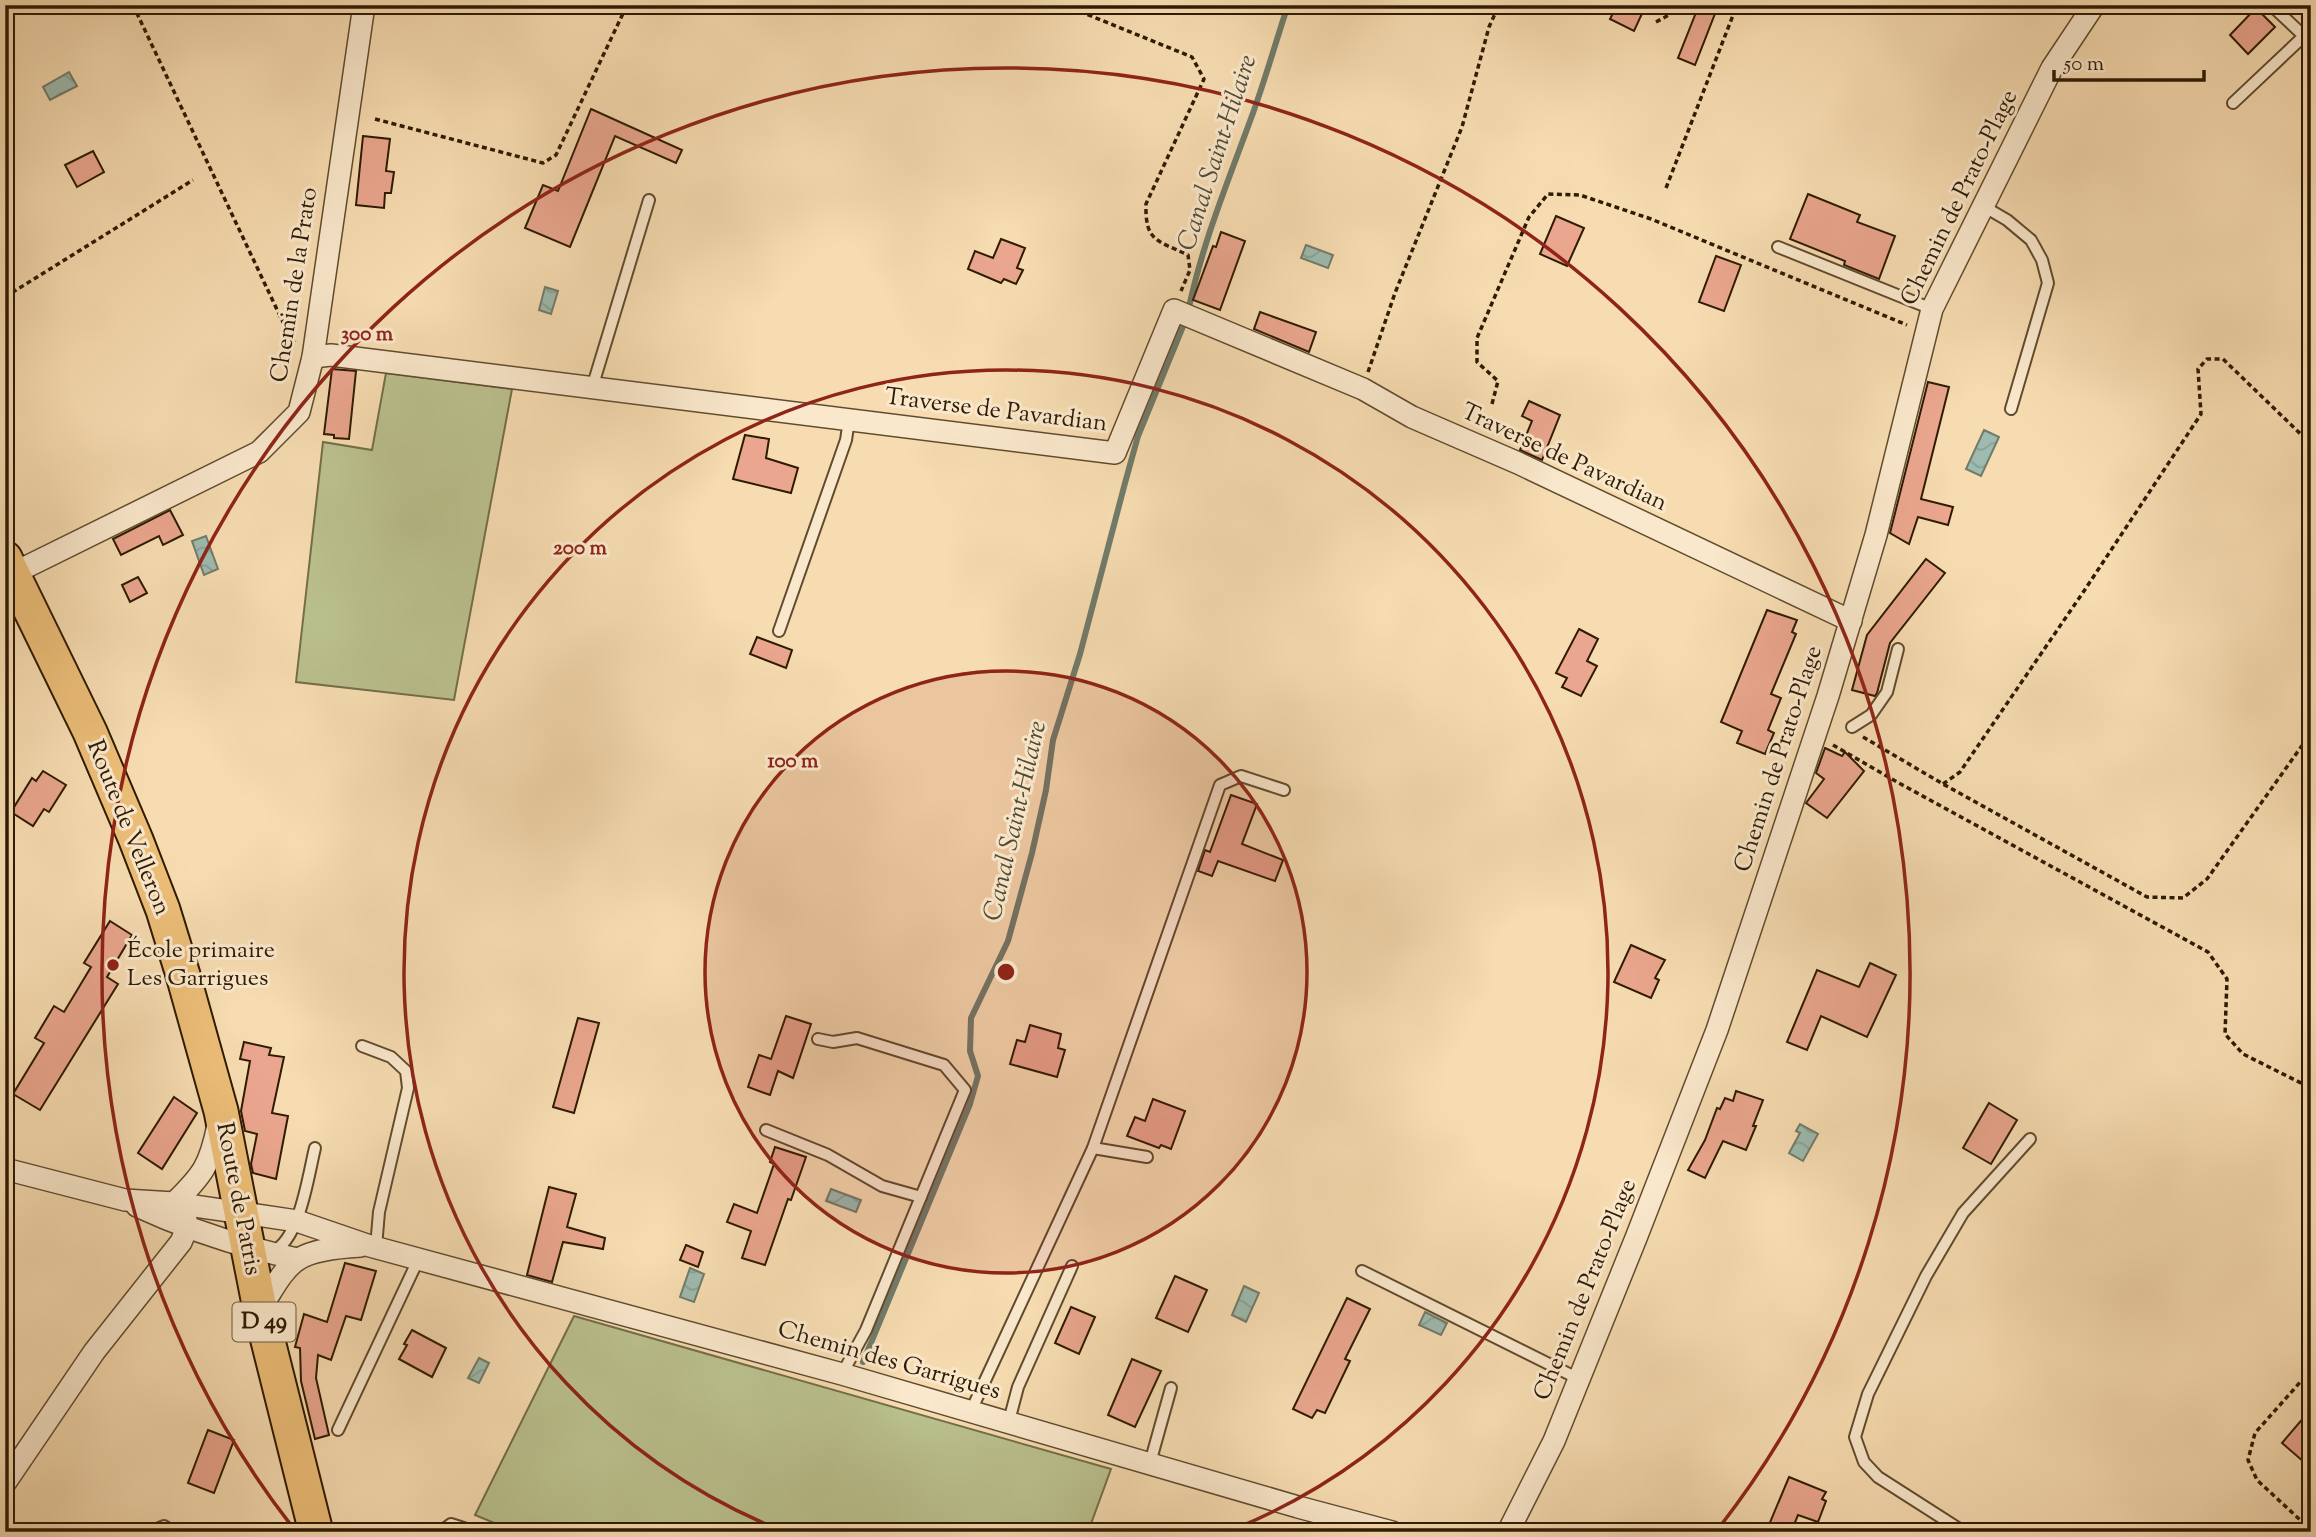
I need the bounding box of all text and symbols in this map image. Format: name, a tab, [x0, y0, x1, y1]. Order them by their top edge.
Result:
scale bar	[2054, 38, 2204, 82]
water label: Canal Saint-Hilaire	[1169, 50, 1267, 256]
text: 50 m	[2063, 50, 2104, 80]
street label: Chemin de Prato-Plage	[1893, 84, 2027, 312]
street label: Chemin de la Prato	[263, 185, 327, 385]
text: 300 m	[341, 320, 394, 350]
street label: Traverse de Pavardian	[883, 380, 1109, 442]
street label: Traverse de Pavardian	[1455, 395, 1673, 521]
text: 200 m	[553, 534, 608, 564]
street label: Chemin de Prato-Plage	[1726, 641, 1832, 877]
water label: Canal Saint-Hilaire	[975, 717, 1057, 925]
street label: Route de Velleron	[77, 735, 179, 921]
text: 100 m	[768, 747, 819, 777]
place label: École primaire Les Garrigues	[127, 934, 275, 996]
marker: École primaire Les Garrigues	[105, 957, 121, 973]
centre of rings	[994, 960, 1018, 984]
street label: Route de Patris	[207, 1120, 269, 1278]
street label: Chemin de Prato-Plage	[1526, 1174, 1646, 1406]
road number: D 49	[232, 1302, 296, 1342]
street label: Chemin des Garrigues	[773, 1313, 1005, 1409]

